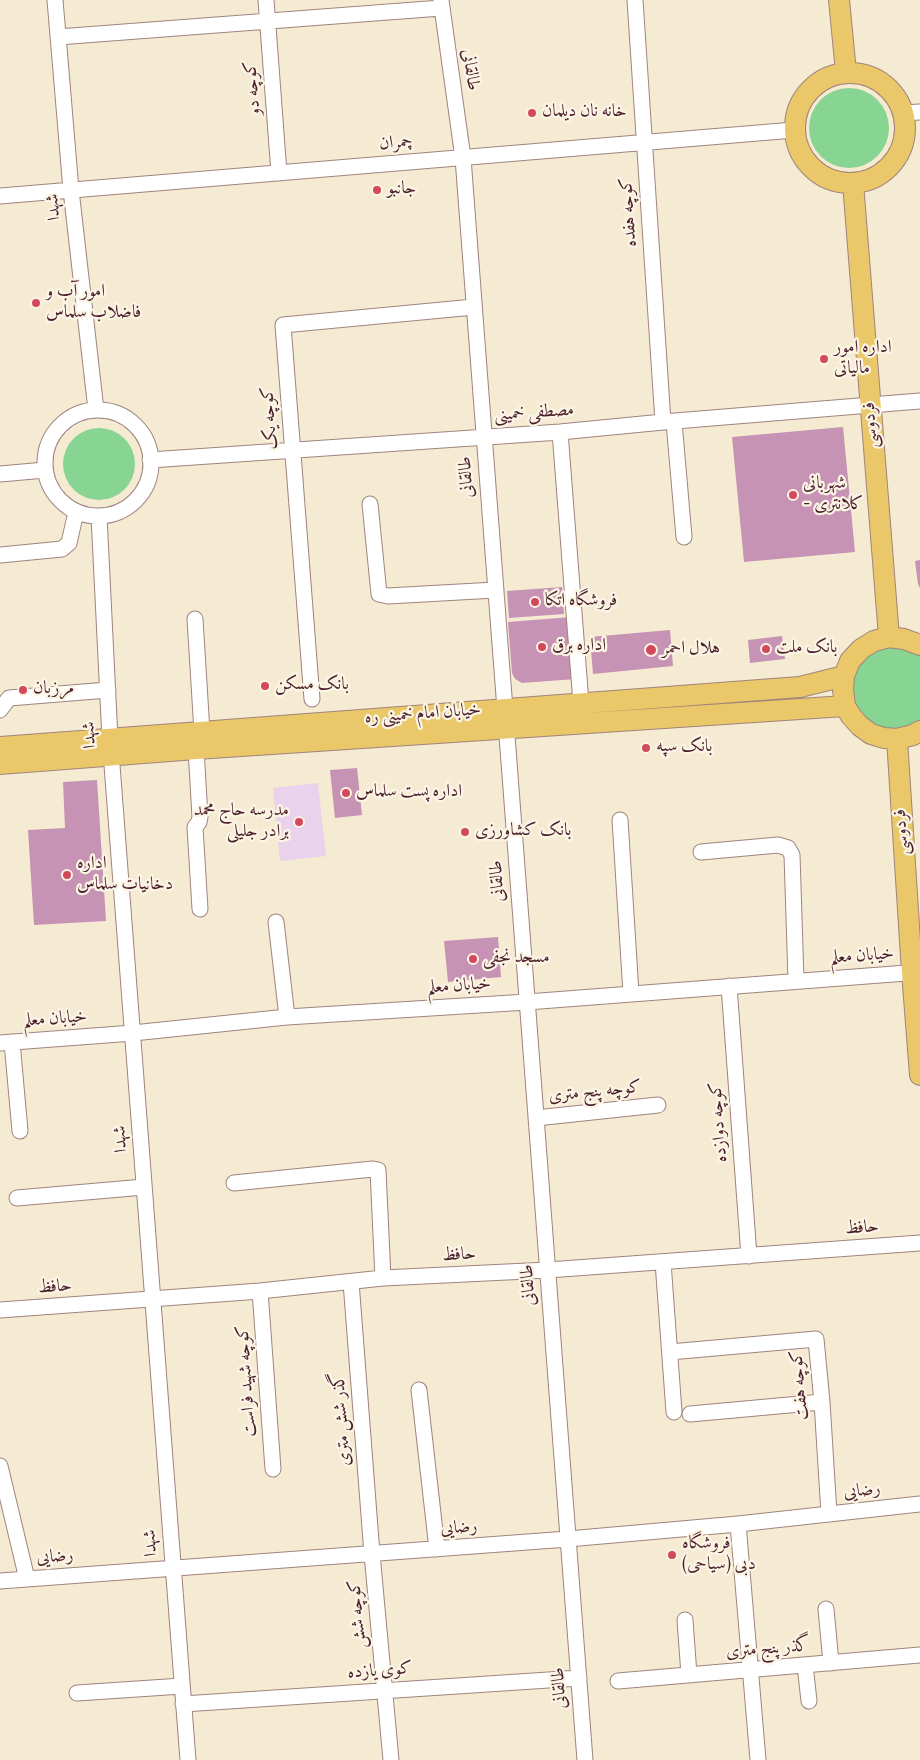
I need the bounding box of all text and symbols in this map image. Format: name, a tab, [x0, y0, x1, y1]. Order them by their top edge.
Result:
street label: طالقانی	[455, 48, 483, 92]
street label: کوچه دو	[241, 60, 267, 116]
place label: خانه نان دیلمان	[542, 102, 627, 124]
marker: خانه نان دیلمان	[526, 107, 538, 119]
street label: چمران	[378, 132, 414, 156]
street label: کوچه هفده	[617, 177, 643, 247]
place label: جانبو	[387, 179, 416, 201]
marker: جانبو	[371, 184, 383, 196]
street label: شهدا	[43, 193, 67, 221]
place label: امور آب و فاضلاب سلماس	[46, 282, 141, 324]
marker: امور آب و فاضلاب سلماس	[30, 297, 42, 309]
place label: اداره امور مالیاتی	[834, 338, 892, 380]
marker: اداره امور مالیاتی	[818, 353, 830, 365]
street label: کوچه یک	[258, 386, 284, 450]
street label: مصطفی خمینی	[493, 400, 575, 428]
street label: فردوسی	[860, 401, 884, 449]
street label: طالقانی	[456, 455, 480, 499]
place label: شهربانی - کلانتری	[803, 474, 864, 516]
marker: شهربانی - کلانتری	[787, 489, 799, 501]
place label: فروشگاه اتکا	[545, 591, 617, 613]
marker: فروشگاه اتکا	[529, 596, 541, 608]
place label: اداره برق	[552, 636, 606, 658]
place label: بانک ملت	[776, 638, 837, 660]
place label: هلال احمر	[662, 639, 720, 661]
marker: اداره برق	[536, 641, 548, 653]
marker: هلال احمر	[644, 643, 658, 657]
marker: بانک ملت	[760, 643, 772, 655]
place label: بانک مسکن	[275, 675, 349, 697]
place label: مرزبان	[33, 679, 74, 701]
marker: بانک مسکن	[259, 680, 271, 692]
marker: مرزبان	[17, 684, 29, 696]
street label: خیابان امام خمینی ره	[364, 700, 482, 730]
street label: شهدا	[79, 721, 103, 749]
place label: بانک سپه	[656, 737, 712, 759]
marker: بانک سپه	[640, 742, 652, 754]
place label: اداره پست سلماس	[356, 782, 462, 804]
marker: اداره پست سلماس	[340, 787, 352, 799]
place label: مدرسه حاج محمد برادر جلیلی	[194, 801, 289, 844]
street label: فردوسی	[891, 808, 915, 856]
marker: مدرسه حاج محمد برادر جلیلی	[293, 816, 305, 828]
place label: بانک کشاورزی	[475, 821, 571, 843]
marker: بانک کشاورزی	[459, 826, 471, 838]
place label: اداره دخانیات سلماس	[77, 854, 173, 896]
street label: طالقانی	[487, 859, 511, 903]
marker: اداره دخانیات سلماس	[61, 869, 73, 881]
street label: خیابان معلم	[829, 944, 895, 970]
place label: مسجد نجفی	[483, 948, 550, 970]
marker: مسجد نجفی	[467, 953, 479, 965]
street label: خیابان معلم	[426, 974, 492, 1000]
street label: خیابان معلم	[22, 1007, 88, 1033]
street label: کوچه پنج متری	[547, 1077, 643, 1109]
street label: کوچه دوازده	[706, 1081, 734, 1163]
street label: شهدا	[110, 1125, 134, 1153]
street label: حافظ	[844, 1217, 880, 1241]
street label: حافظ	[442, 1244, 476, 1268]
street label: طالقانی	[518, 1263, 542, 1307]
street label: حافظ	[37, 1276, 73, 1300]
street label: کوچه شهید فراست	[233, 1324, 263, 1438]
street label: کوچه هفت	[787, 1349, 815, 1421]
street label: گذر شش متری	[329, 1371, 357, 1467]
street label: رضایی	[842, 1479, 882, 1505]
street label: رضایی	[440, 1517, 478, 1541]
street label: شهدا	[140, 1529, 164, 1557]
place label: فروشگاه دبی (سیاحی)	[682, 1534, 756, 1576]
street label: رضایی	[36, 1546, 74, 1570]
marker: فروشگاه دبی (سیاحی)	[666, 1549, 678, 1561]
street label: کوچه شش	[345, 1579, 373, 1649]
street label: گذر پنج متری	[725, 1636, 811, 1664]
street label: کوی یازده	[347, 1659, 413, 1685]
street label: طالقانی	[549, 1666, 573, 1710]

